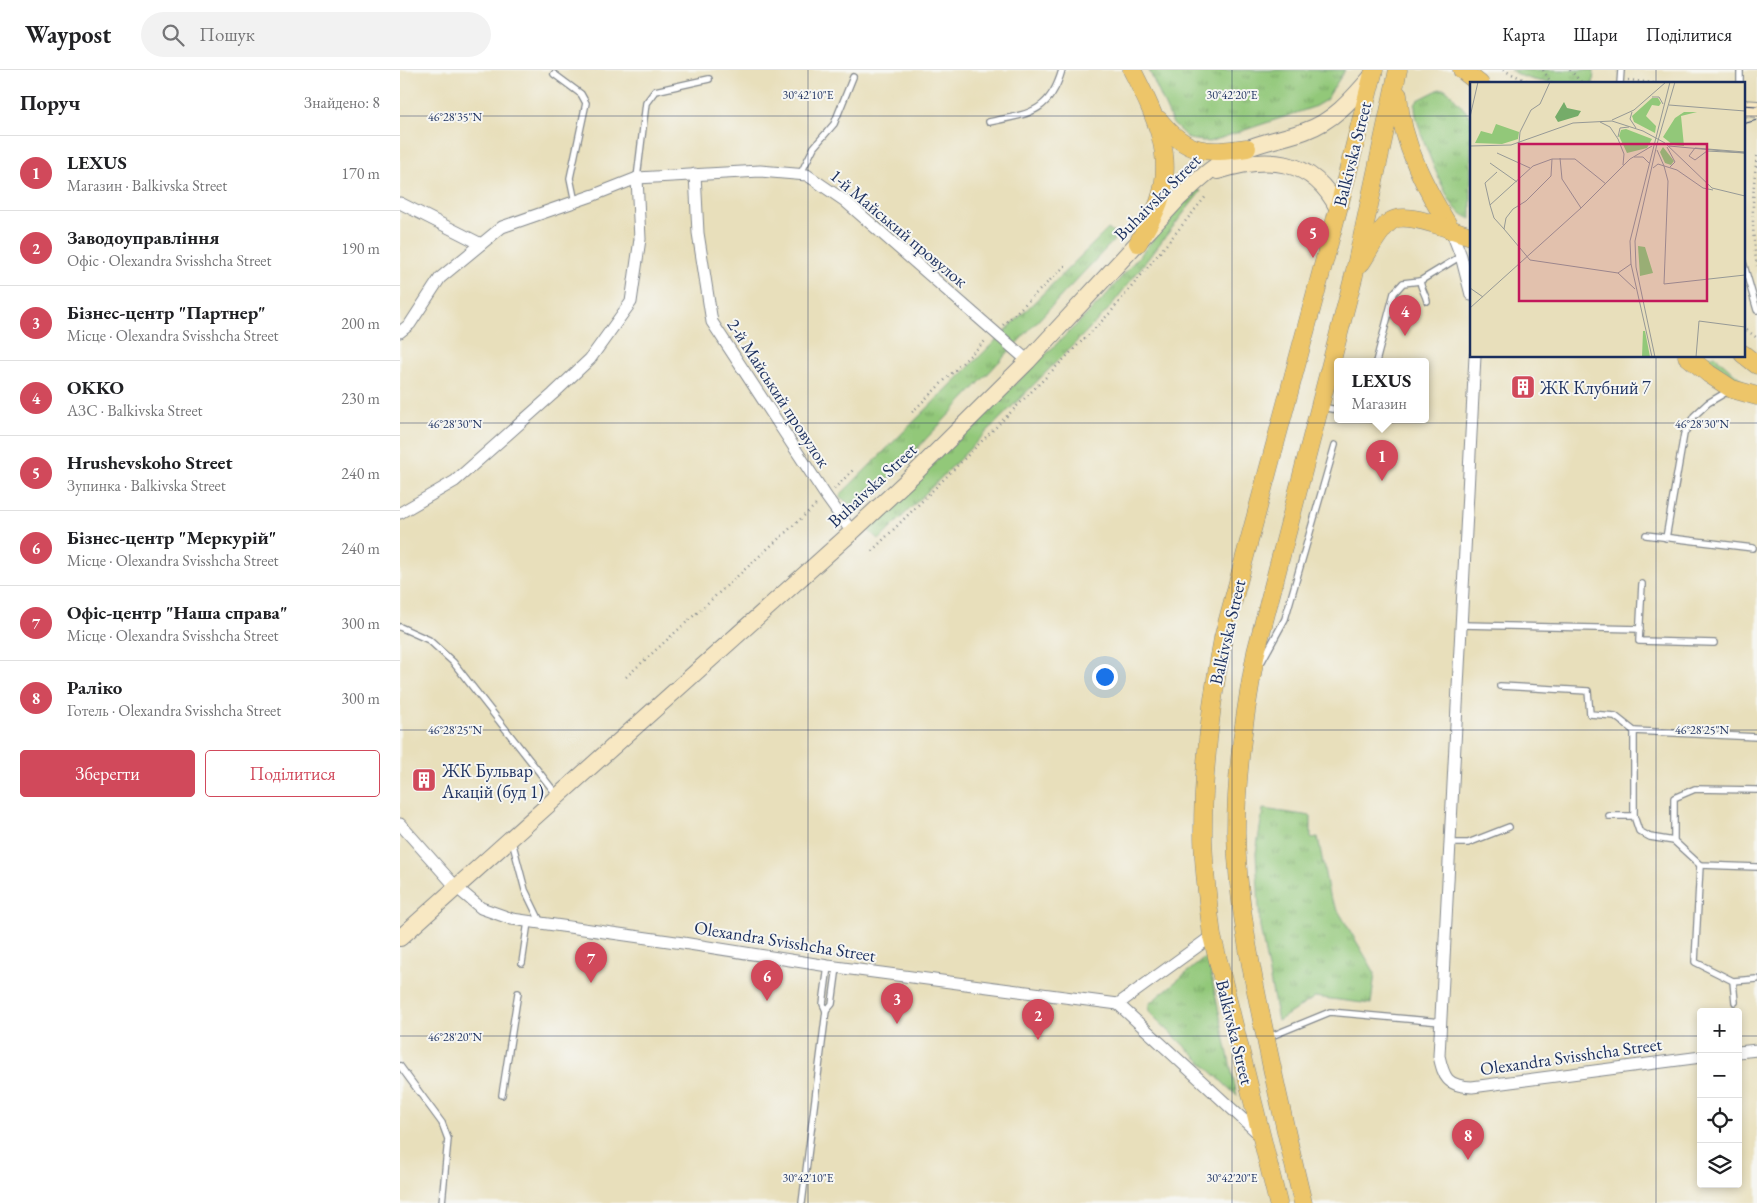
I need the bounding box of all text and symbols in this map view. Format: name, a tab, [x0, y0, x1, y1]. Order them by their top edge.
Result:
search box	[141, 12, 491, 57]
text: Waypost	[25, 19, 111, 50]
icon: search	[159, 21, 187, 49]
text: Пошук	[199, 22, 255, 47]
text: Карта	[1502, 23, 1545, 46]
text: Шари	[1573, 23, 1618, 46]
text: Поділитися	[1646, 23, 1732, 46]
inset map	[1470, 82, 1744, 358]
text: 30°42'10"E	[782, 87, 834, 103]
text: 30°42'20"E	[1206, 87, 1258, 103]
text: Поруч	[20, 89, 80, 116]
text: Знайдено: 8	[304, 92, 380, 113]
street label: Balkivska Street	[1328, 99, 1376, 209]
text: 46°28'35"N	[428, 109, 482, 125]
street label: Buhaivska Street	[1109, 149, 1205, 245]
text: LEXUS	[67, 150, 127, 175]
text: 1	[32, 163, 40, 184]
text: 170 m	[341, 163, 380, 184]
street label: 1-й Майський провулок	[825, 164, 973, 293]
text: Магазин · Balkivska Street	[67, 175, 227, 196]
pin: 5	[1297, 217, 1329, 258]
text: Заводоуправління	[67, 225, 219, 250]
text: 2	[32, 238, 40, 259]
text: 190 m	[341, 238, 380, 259]
text: Офіс · Olexandra Svisshcha Street	[67, 250, 272, 271]
pin: 4	[1389, 295, 1421, 336]
text: Бізнес-центр "Партнер"	[67, 300, 266, 325]
text: 3	[32, 313, 40, 334]
text: 200 m	[341, 313, 380, 334]
street label: 2-й Майський провулок	[722, 314, 836, 472]
text: Місце · Olexandra Svisshcha Street	[67, 325, 279, 346]
popup	[1334, 358, 1429, 423]
text: LEXUS	[1352, 368, 1411, 393]
building icon: ЖК Клубний 7	[1510, 374, 1536, 400]
text: OKKO	[67, 375, 124, 400]
place label: ЖК Клубний 7	[1539, 376, 1651, 399]
text: 4	[32, 388, 40, 409]
text: 230 m	[341, 388, 380, 409]
text: Магазин	[1352, 393, 1407, 414]
text: АЗС · Balkivska Street	[67, 400, 203, 421]
text: 46°28'30"N	[428, 416, 482, 432]
text: 46°28'30"N	[1675, 416, 1729, 432]
street label: Buhaivska Street	[823, 438, 922, 532]
pin: 1	[1366, 440, 1398, 481]
text: Hrushevskoho Street	[67, 450, 233, 475]
text: 5	[32, 463, 40, 484]
text: 240 m	[341, 463, 380, 484]
text: Зупинка · Balkivska Street	[67, 475, 226, 496]
text: Бізнес-центр "Меркурій"	[67, 525, 276, 550]
text: 6	[32, 538, 40, 559]
text: 240 m	[341, 538, 380, 559]
text: Місце · Olexandra Svisshcha Street	[67, 550, 279, 571]
street label: Balkivska Street	[1204, 577, 1250, 687]
text: Офіс-центр "Наша справа"	[67, 600, 288, 625]
text: 7	[32, 613, 40, 634]
text: 300 m	[341, 613, 380, 634]
text: Місце · Olexandra Svisshcha Street	[67, 625, 279, 646]
your location	[1092, 664, 1118, 690]
text: Раліко	[67, 675, 122, 700]
text: 8	[32, 688, 40, 709]
text: 300 m	[341, 688, 380, 709]
text: Готель · Olexandra Svisshcha Street	[67, 700, 281, 721]
text: 46°28'25"N	[428, 722, 482, 738]
text: 46°28'25"N	[1675, 722, 1729, 738]
button: Зберегти	[20, 750, 195, 797]
button: Поділитися	[205, 750, 380, 797]
place label: ЖК Бульвар Акацій (буд 1)	[441, 759, 544, 803]
building icon: ЖК Бульвар Акацій (буд 1)	[411, 767, 437, 793]
street label: Olexandra Svisshcha Street	[693, 915, 878, 967]
pin: 7	[575, 942, 607, 983]
pin: 6	[751, 960, 783, 1001]
street label: Balkivska Street	[1211, 977, 1259, 1087]
pin: 3	[881, 983, 913, 1024]
pin: 2	[1022, 999, 1054, 1040]
map controls	[1697, 1008, 1742, 1188]
button: +	[1697, 1008, 1742, 1053]
text: 46°28'20"N	[428, 1029, 482, 1045]
street label: Olexandra Svisshcha Street	[1479, 1032, 1664, 1080]
button: −	[1697, 1053, 1742, 1098]
button: locate	[1697, 1098, 1742, 1143]
pin: 8	[1452, 1119, 1484, 1160]
button: layers	[1697, 1143, 1742, 1188]
text: 30°42'10"E	[782, 1170, 834, 1186]
text: 30°42'20"E	[1206, 1170, 1258, 1186]

